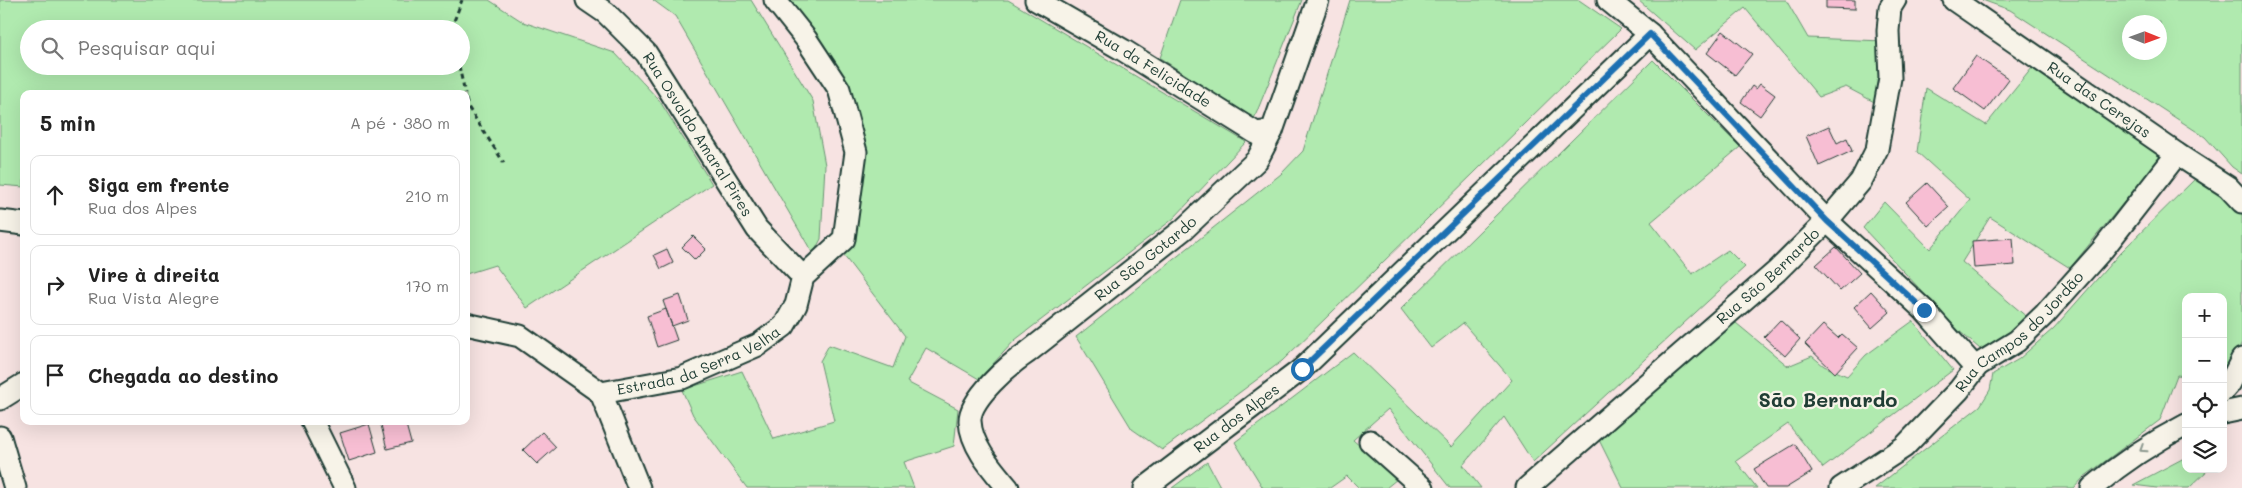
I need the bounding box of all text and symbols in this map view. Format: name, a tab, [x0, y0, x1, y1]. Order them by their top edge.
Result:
north arrow	[2122, 15, 2167, 60]
search box	[20, 20, 470, 75]
street label: Rua da Felicidade	[1092, 25, 1215, 112]
icon: search	[38, 34, 66, 62]
text: Pesquisar aqui	[78, 35, 216, 60]
street label: Rua Osvaldo Amaral Pires	[639, 48, 758, 220]
street label: Rua das Cerejas	[2044, 56, 2155, 142]
text: 5 min	[40, 109, 96, 136]
text: A pé · 380 m	[350, 112, 450, 133]
text: Siga em frente	[88, 172, 229, 197]
icon: ahead	[41, 181, 69, 209]
text: 210 m	[405, 185, 449, 206]
text: Rua dos Alpes	[88, 197, 197, 218]
street label: Rua São Gotardo	[1090, 211, 1201, 305]
street label: Rua São Bernardo	[1712, 223, 1823, 328]
text: Vire à direita	[88, 262, 220, 287]
street label: Rua Campos do Jordão	[1950, 267, 2087, 396]
icon: right	[41, 271, 69, 299]
text: 170 m	[405, 275, 449, 296]
text: Rua Vista Alegre	[88, 287, 219, 308]
map controls	[2182, 293, 2227, 473]
button: +	[2182, 293, 2227, 338]
route end	[1913, 299, 1936, 322]
street label: Estrada da Serra Velha	[615, 321, 784, 399]
button: −	[2182, 338, 2227, 383]
route start	[1291, 358, 1314, 381]
icon: arrive	[41, 361, 69, 389]
text: Chegada ao destino	[88, 363, 278, 388]
street label: Rua dos Alpes	[1189, 379, 1283, 457]
button: locate	[2182, 383, 2227, 428]
district label: São Bernardo	[1759, 386, 1897, 412]
button: layers	[2182, 428, 2227, 473]
one-way arrow	[2139, 442, 2148, 452]

